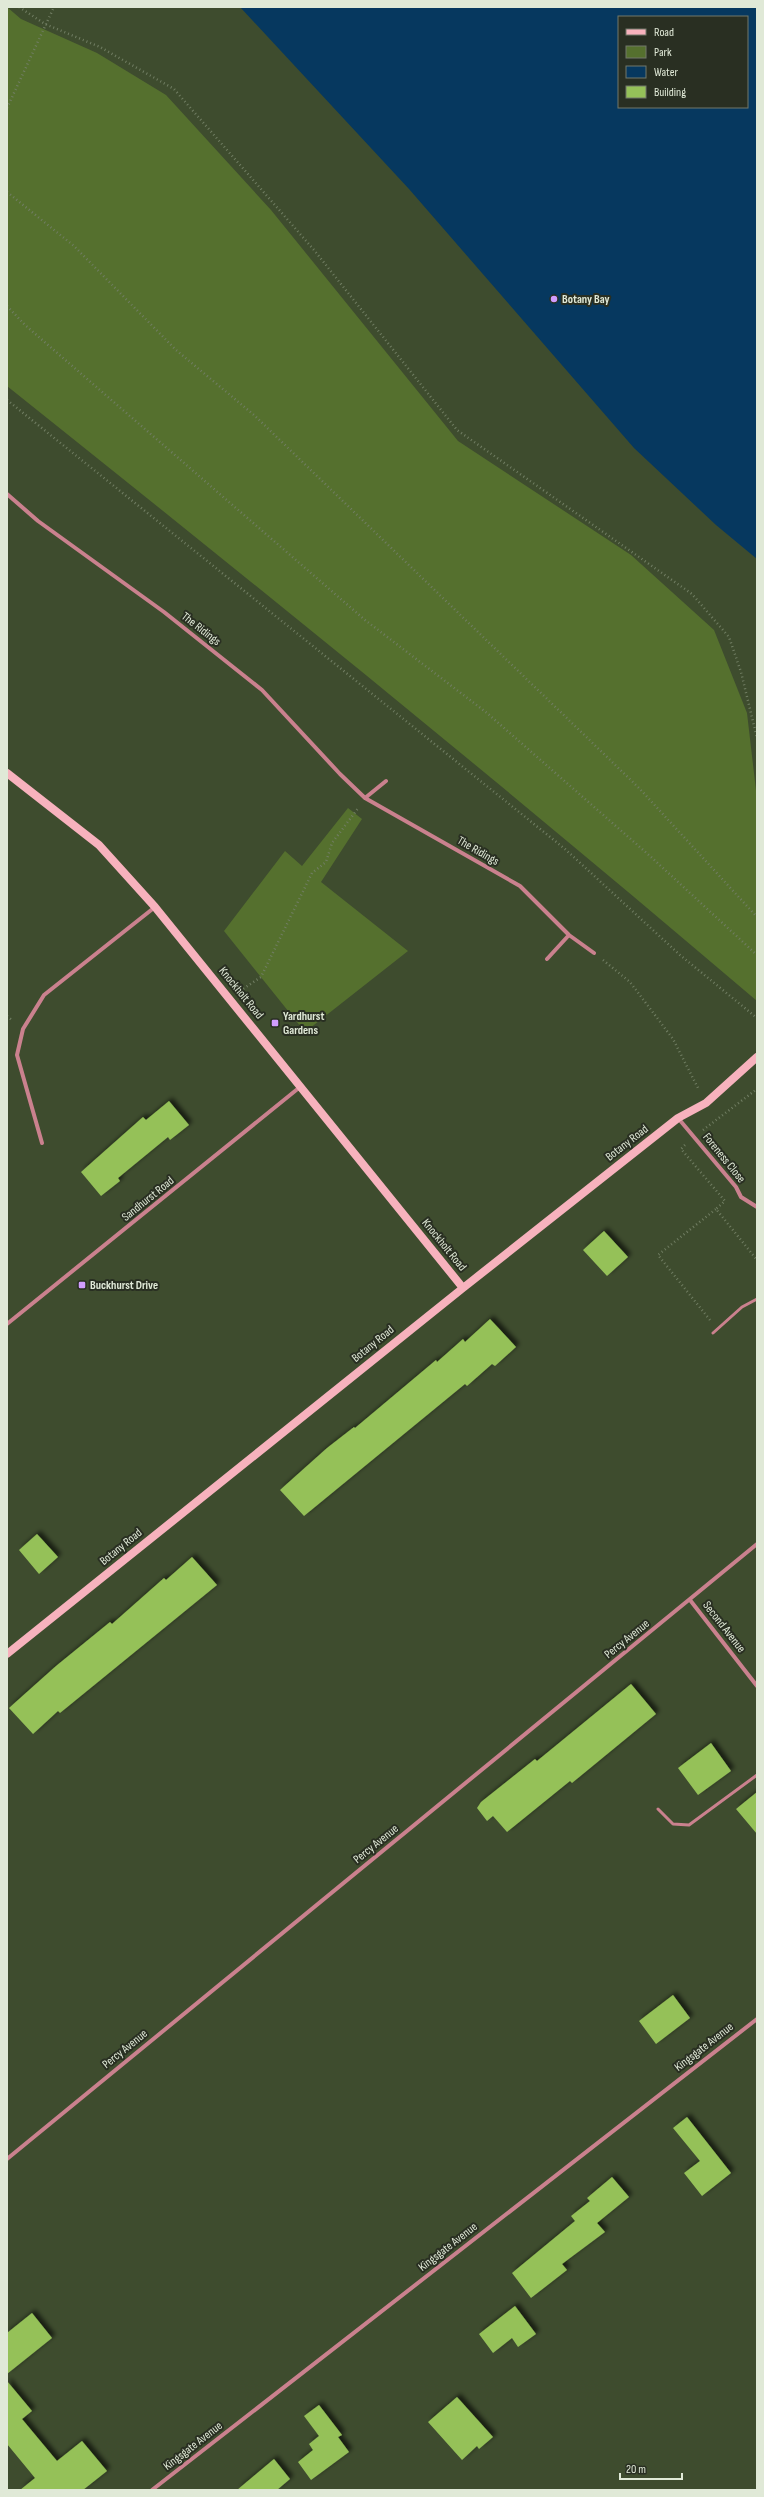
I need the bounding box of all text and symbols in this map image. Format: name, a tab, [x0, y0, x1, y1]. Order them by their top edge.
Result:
legend	[618, 16, 748, 108]
text: Road	[654, 25, 674, 40]
text: Park	[654, 45, 672, 60]
text: Water	[654, 65, 678, 80]
text: Building	[654, 85, 686, 100]
place label: Botany Bay	[562, 292, 610, 307]
marker: Botany Bay	[549, 294, 559, 304]
street label: The Ridings	[178, 609, 224, 649]
street label: The Ridings	[454, 833, 502, 869]
street label: Knockholt Road	[215, 964, 267, 1022]
place label: Yardhurst Gardens	[283, 1009, 324, 1038]
marker: Yardhurst Gardens	[270, 1018, 280, 1028]
street label: Botany Road	[603, 1122, 651, 1164]
street label: Foreness Close	[699, 1130, 749, 1186]
street label: Sandhurst Road	[119, 1173, 177, 1225]
street label: Knockholt Road	[418, 1216, 470, 1274]
place label: Buckhurst Drive	[90, 1278, 158, 1293]
marker: Buckhurst Drive	[77, 1280, 87, 1290]
street label: Botany Road	[349, 1322, 397, 1366]
street label: Botany Road	[97, 1525, 145, 1569]
street label: Second Avenue	[699, 1598, 749, 1656]
street label: Percy Avenue	[601, 1616, 653, 1662]
street label: Percy Avenue	[350, 1821, 402, 1867]
street label: Kingsgate Avenue	[672, 2019, 737, 2075]
street label: Percy Avenue	[99, 2026, 151, 2072]
street label: Kingsgate Avenue	[416, 2219, 481, 2275]
street label: Kingsgate Avenue	[161, 2418, 226, 2474]
scale bar	[620, 2455, 682, 2481]
text: 20 m	[626, 2462, 646, 2477]

